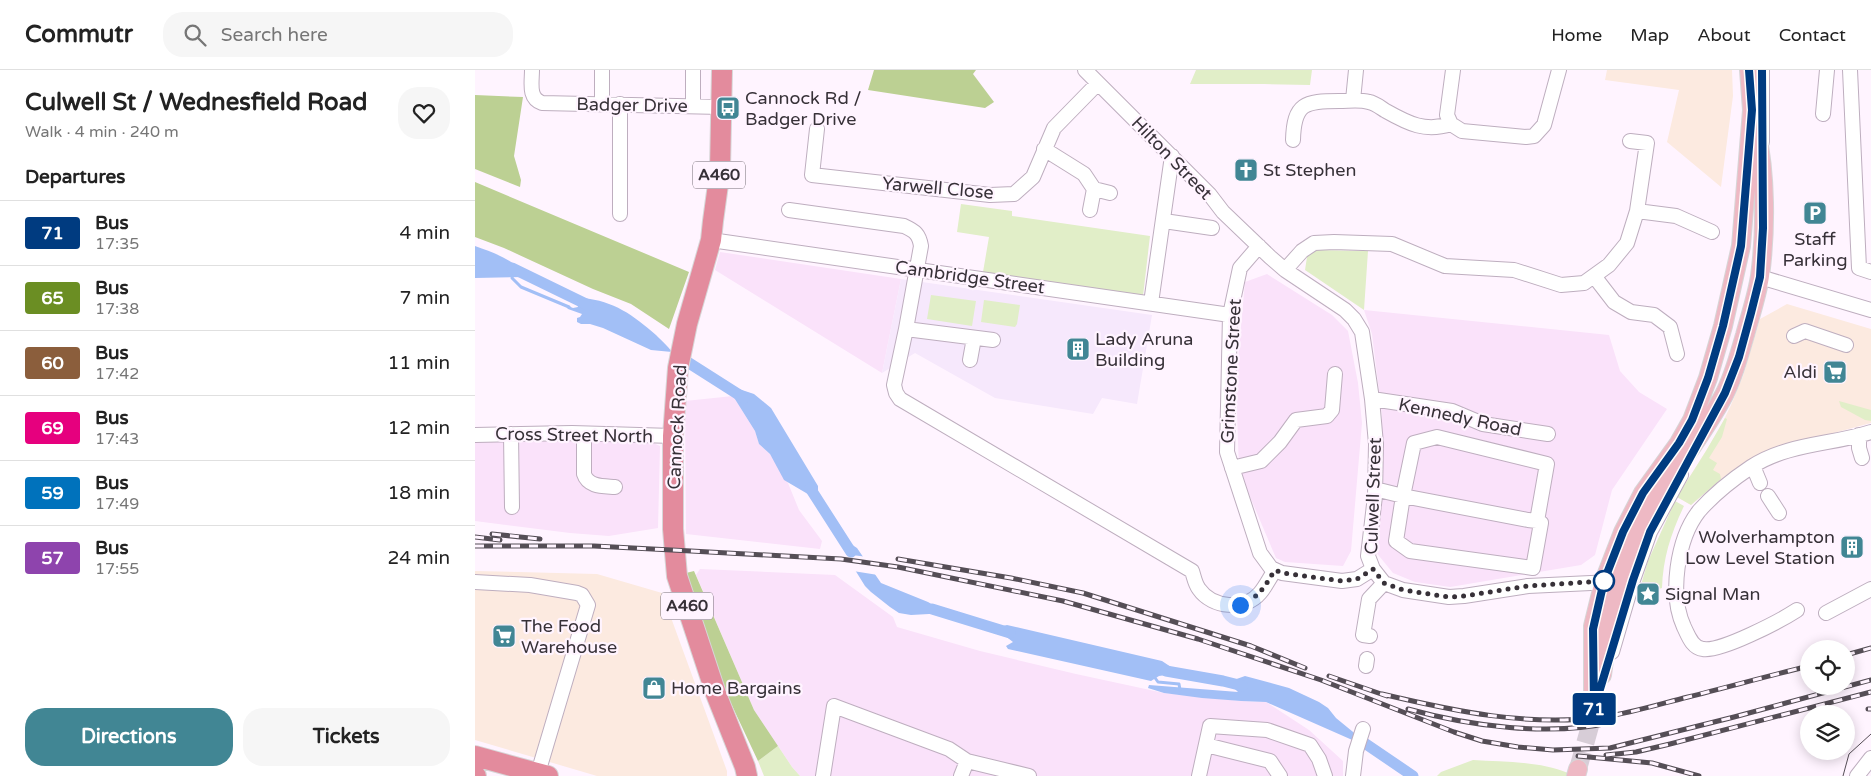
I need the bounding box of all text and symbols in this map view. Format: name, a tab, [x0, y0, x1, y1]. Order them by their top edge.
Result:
search box	[163, 12, 513, 57]
text: Commutr	[25, 20, 133, 49]
icon: search	[181, 21, 209, 49]
text: Search here	[221, 24, 328, 46]
text: Home	[1551, 24, 1602, 46]
text: Map	[1630, 24, 1669, 46]
text: About	[1697, 24, 1751, 46]
text: Contact	[1779, 24, 1846, 46]
button: heart	[398, 87, 450, 139]
place label: Cannock Rd / Badger Drive	[745, 87, 861, 130]
text: Culwell St / Wednesfield Road	[25, 88, 367, 117]
street label: Badger Drive	[576, 93, 688, 117]
bus stop icon: Cannock Rd / Badger Drive	[715, 95, 741, 121]
street label: Hilton Street	[1127, 112, 1217, 204]
text: Walk · 4 min · 240 m	[25, 122, 179, 142]
church icon: St Stephen	[1233, 157, 1259, 183]
place label: St Stephen	[1263, 159, 1356, 181]
road number: A460	[693, 162, 745, 188]
text: Departures	[25, 166, 125, 188]
street label: Yarwell Close	[881, 172, 995, 204]
parking icon: Staff Parking	[1802, 200, 1828, 226]
text: Bus	[95, 212, 129, 234]
text: 71	[41, 222, 64, 244]
text: 4 min	[399, 222, 450, 244]
place label: Staff Parking	[1782, 228, 1848, 271]
text: 17:35	[95, 234, 139, 254]
street label: Cambridge Street	[894, 256, 1046, 298]
text: Bus	[95, 277, 129, 299]
text: 65	[41, 287, 64, 309]
text: 7 min	[399, 287, 450, 309]
street label: Grimstone Street	[1216, 298, 1246, 444]
text: 17:38	[95, 299, 139, 319]
place label: Lady Aruna Building	[1095, 328, 1193, 371]
building icon: Lady Aruna Building	[1065, 336, 1091, 362]
text: Bus	[95, 342, 129, 364]
text: 60	[41, 352, 64, 374]
text: 11 min	[387, 352, 450, 374]
supermarket icon: Aldi	[1822, 359, 1848, 385]
place label: Aldi	[1783, 361, 1817, 383]
text: 17:42	[95, 364, 139, 384]
street label: Cannock Road	[663, 364, 691, 490]
street label: Kennedy Road	[1396, 393, 1524, 441]
text: Bus	[95, 407, 129, 429]
text: 69	[41, 417, 64, 439]
text: 12 min	[387, 417, 450, 439]
street label: Cross Street North	[495, 423, 653, 447]
text: 17:43	[95, 429, 139, 449]
street label: Culwell Street	[1360, 437, 1386, 555]
text: Bus	[95, 472, 129, 494]
text: 59	[41, 482, 64, 504]
text: 18 min	[387, 482, 450, 504]
text: 17:49	[95, 494, 139, 514]
place label: Wolverhampton Low Level Station	[1685, 526, 1835, 569]
building icon: Wolverhampton Low Level Station	[1839, 534, 1865, 560]
text: Bus	[95, 537, 129, 559]
text: 57	[41, 547, 64, 569]
text: 24 min	[387, 547, 450, 569]
text: 17:55	[95, 559, 139, 579]
unlabelled marker	[1593, 570, 1615, 592]
place icon: Signal Man	[1635, 581, 1661, 607]
place label: Signal Man	[1665, 583, 1760, 605]
road number: A460	[661, 592, 713, 620]
your location	[1228, 593, 1253, 618]
place label: The Food Warehouse	[521, 615, 617, 658]
supermarket icon: The Food Warehouse	[491, 623, 517, 649]
map controls	[1800, 640, 1855, 760]
button: locate	[1800, 640, 1855, 695]
shop icon: Home Bargains	[641, 675, 667, 701]
place label: Home Bargains	[671, 677, 801, 699]
line badge: 71	[1571, 693, 1617, 725]
text: 71	[1583, 698, 1605, 720]
button: layers	[1800, 705, 1855, 760]
button: Directions	[25, 708, 233, 766]
button: Tickets	[243, 708, 450, 766]

